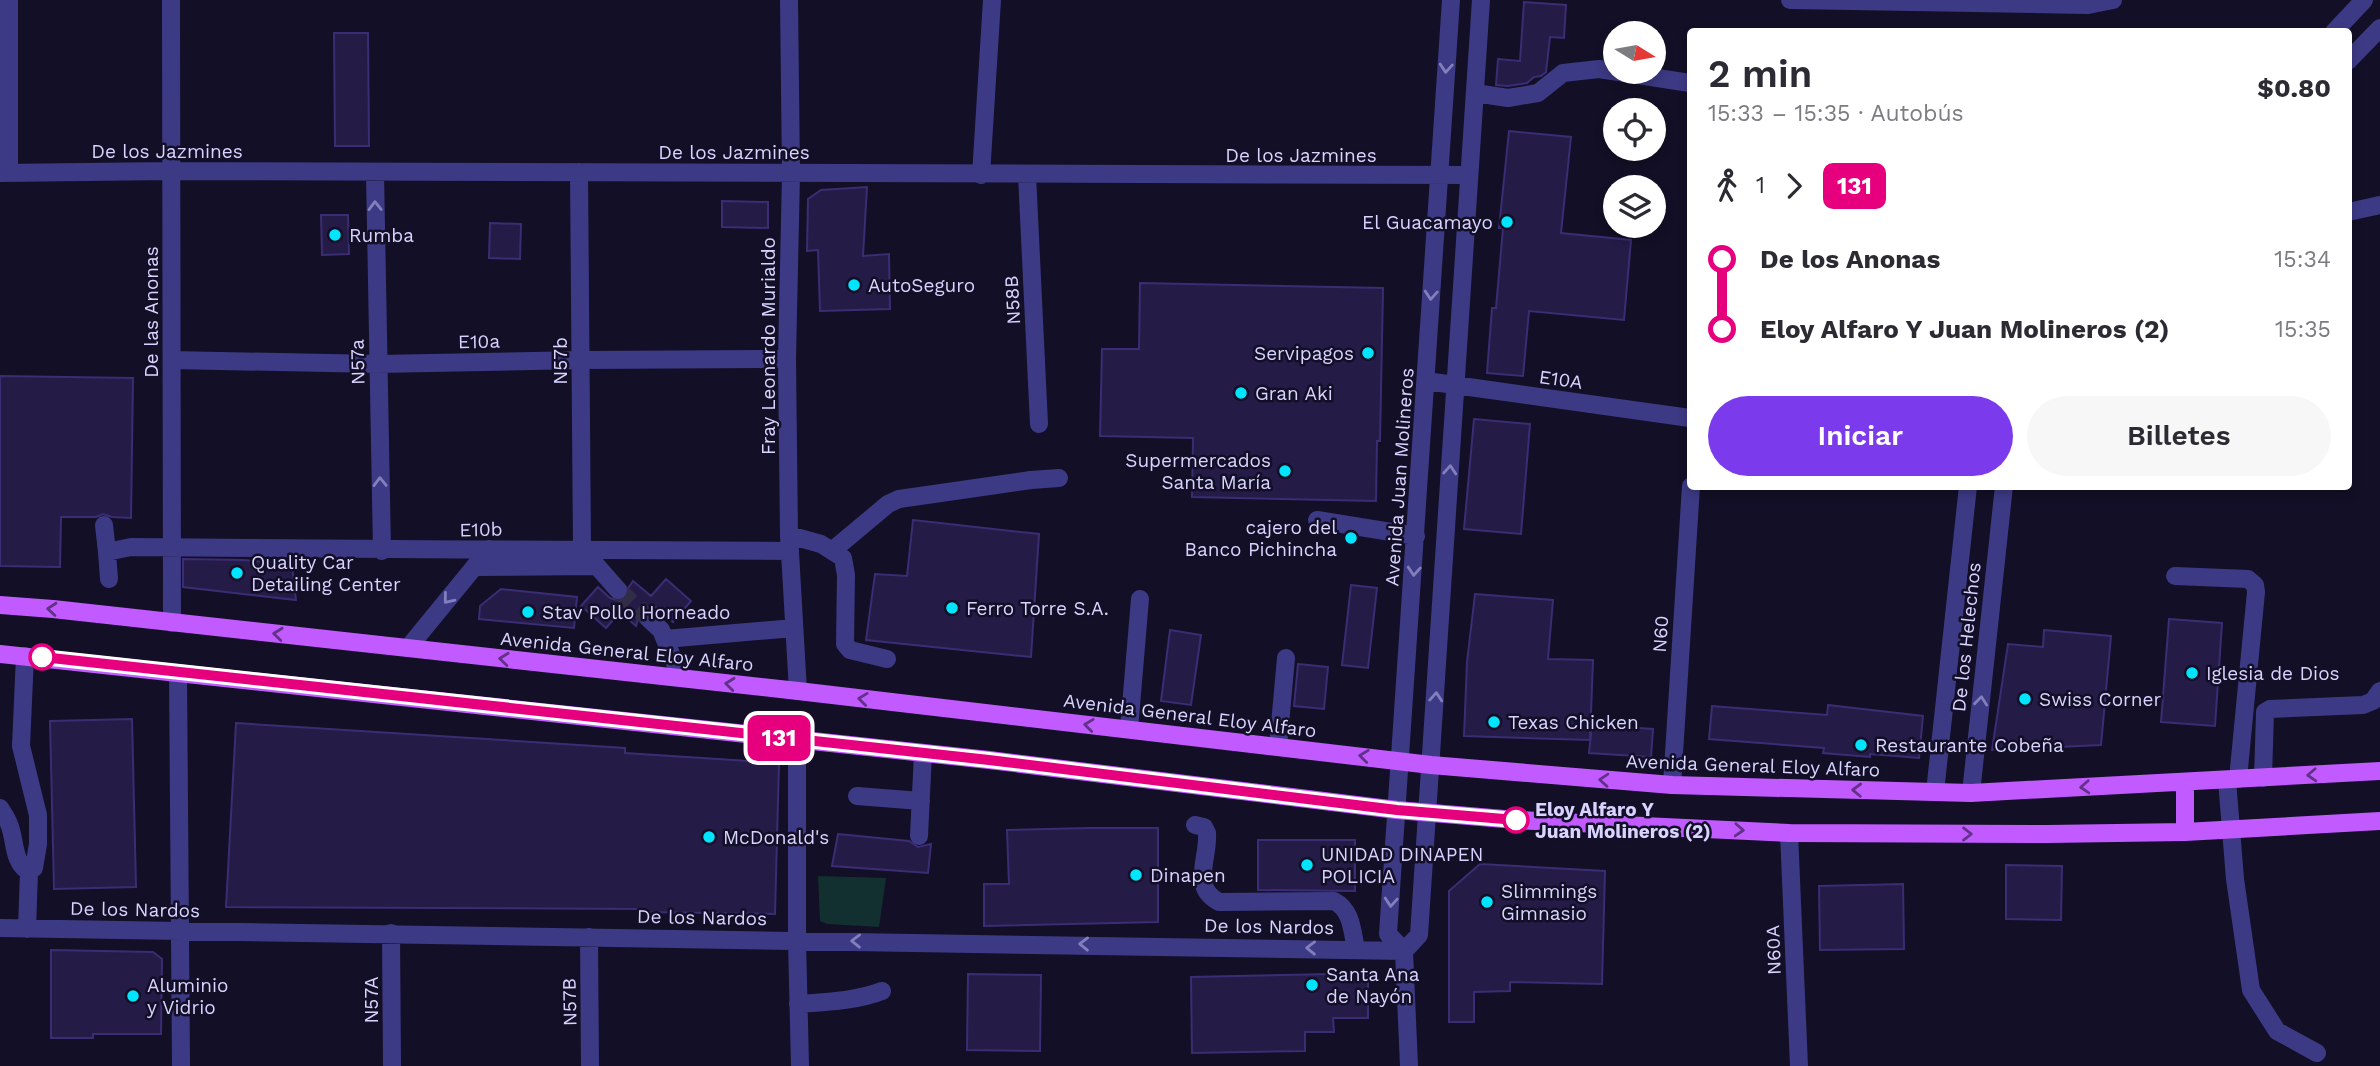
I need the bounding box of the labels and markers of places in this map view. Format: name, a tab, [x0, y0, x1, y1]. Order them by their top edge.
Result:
place label: El Guacamayo	[1362, 211, 1493, 234]
marker: El Guacamayo	[1499, 214, 1515, 230]
place label: Rumba	[349, 224, 414, 247]
marker: Rumba	[327, 227, 343, 243]
place label: AutoSeguro	[868, 274, 975, 297]
marker: AutoSeguro	[846, 277, 862, 293]
place label: Servipagos	[1254, 342, 1354, 365]
marker: Servipagos	[1360, 345, 1376, 361]
place label: Gran Aki	[1255, 382, 1333, 405]
marker: Gran Aki	[1233, 385, 1249, 401]
place label: Supermercados Santa María	[1125, 449, 1271, 494]
marker: Supermercados Santa María	[1277, 463, 1293, 479]
place label: cajero del Banco Pichincha	[1185, 516, 1337, 561]
marker: cajero del Banco Pichincha	[1343, 530, 1359, 546]
place label: Quality Car Detailing Center	[251, 551, 401, 596]
marker: Quality Car Detailing Center	[229, 565, 245, 581]
place label: Ferro Torre S.A.	[966, 597, 1109, 620]
marker: Ferro Torre S.A.	[944, 600, 960, 616]
place label: Stav Pollo Horneado	[542, 601, 731, 624]
marker: Stav Pollo Horneado	[520, 604, 536, 620]
unlabelled marker	[29, 644, 55, 670]
place label: Iglesia de Dios	[2206, 662, 2340, 685]
marker: Iglesia de Dios	[2184, 665, 2200, 681]
place label: Swiss Corner	[2039, 688, 2162, 711]
marker: Swiss Corner	[2017, 691, 2033, 707]
place label: Texas Chicken	[1508, 711, 1639, 734]
marker: Texas Chicken	[1486, 714, 1502, 730]
place label: Restaurante Cobeña	[1875, 734, 2064, 757]
marker: Restaurante Cobeña	[1853, 737, 1869, 753]
place label: Eloy Alfaro Y Juan Molineros (2)	[1535, 798, 1711, 843]
marker: Eloy Alfaro Y Juan Molineros (2)	[1503, 807, 1529, 833]
place label: McDonald's	[723, 826, 829, 849]
marker: McDonald's	[701, 829, 717, 845]
place label: UNIDAD DINAPEN POLICIA	[1321, 843, 1484, 888]
marker: UNIDAD DINAPEN POLICIA	[1299, 857, 1315, 873]
place label: Dinapen	[1150, 864, 1226, 887]
marker: Dinapen	[1128, 867, 1144, 883]
place label: Slimmings Gimnasio	[1501, 880, 1597, 925]
marker: Slimmings Gimnasio	[1479, 894, 1495, 910]
place label: Santa Ana de Nayón	[1326, 963, 1420, 1008]
place label: Aluminio y Vidrio	[147, 974, 228, 1019]
marker: Santa Ana de Nayón	[1304, 977, 1320, 993]
marker: Aluminio y Vidrio	[125, 988, 141, 1004]

